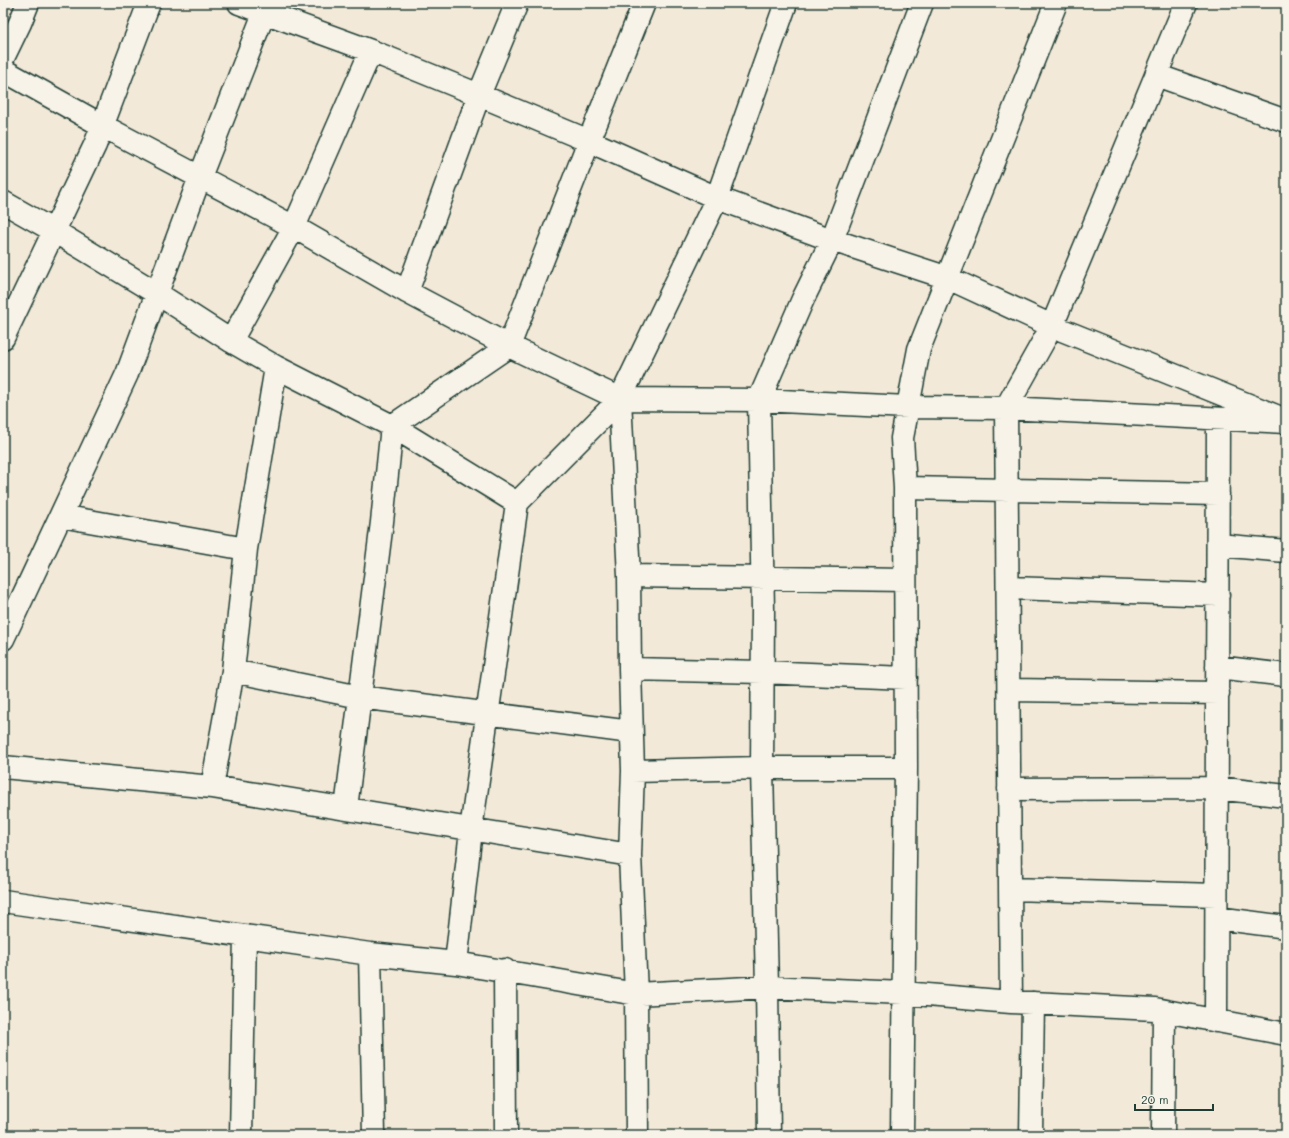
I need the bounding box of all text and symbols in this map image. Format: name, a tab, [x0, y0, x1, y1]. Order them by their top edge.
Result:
scale bar	[1135, 1086, 1213, 1112]
text: 20 m	[1141, 1091, 1169, 1107]

